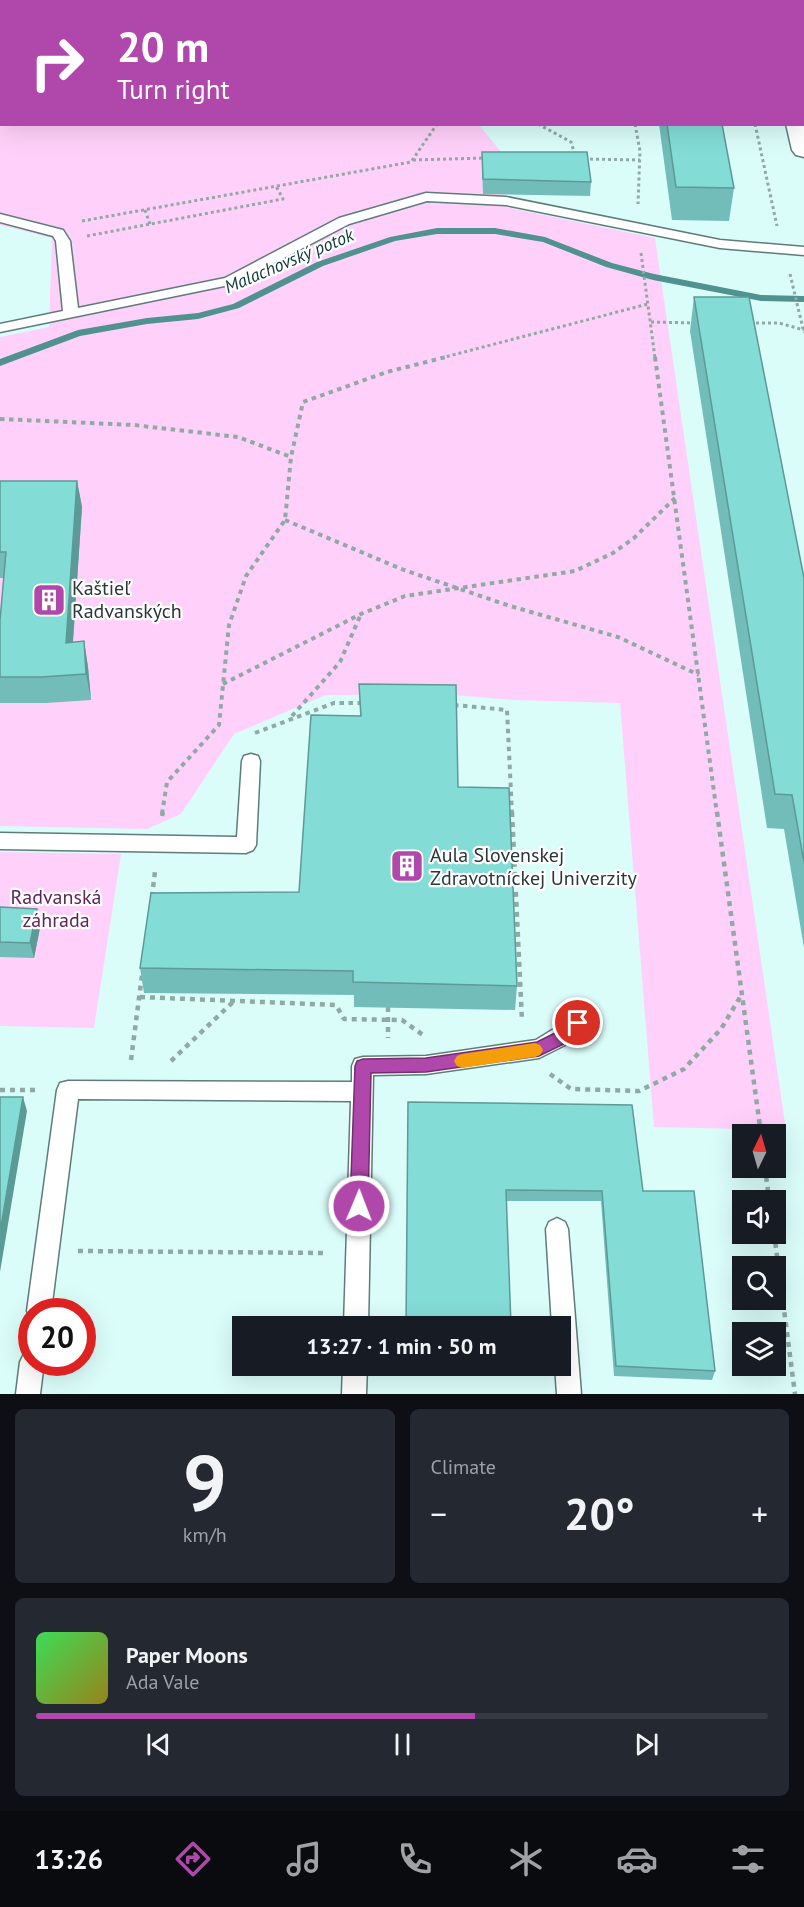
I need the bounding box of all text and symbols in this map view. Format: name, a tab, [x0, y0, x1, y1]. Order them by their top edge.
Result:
text: 20 m	[117, 19, 209, 74]
icon: right	[18, 24, 96, 102]
text: Turn right	[117, 72, 230, 106]
water label: Malachovský potok	[221, 223, 358, 298]
place label: Kaštieľ Radvanských	[72, 575, 182, 624]
building icon: Kaštieľ Radvanských	[31, 582, 67, 618]
place label: Aula Slovenskej Zdravotníckej Univerzity	[430, 842, 638, 891]
building icon: Aula Slovenskej Zdravotníckej Univerzity	[389, 848, 425, 884]
park label: Radvanská záhrada	[11, 884, 101, 933]
pin	[552, 997, 603, 1048]
icon: arrive	[561, 1006, 594, 1039]
north arrow	[732, 1124, 786, 1178]
map controls	[732, 1124, 786, 1376]
position arrow	[327, 1174, 391, 1238]
button: sound	[732, 1190, 786, 1244]
button: search	[732, 1256, 786, 1310]
speed limit sign: 20	[18, 1298, 96, 1376]
button: layers	[732, 1322, 786, 1376]
text: 13:27 · 1 min · 50 m	[307, 1332, 496, 1360]
text: 9	[183, 1432, 227, 1533]
text: Climate	[431, 1454, 496, 1480]
text: 20°	[564, 1484, 635, 1542]
text: −	[431, 1492, 447, 1535]
text: +	[751, 1492, 768, 1535]
text: km/h	[183, 1522, 227, 1548]
text: Paper Moons	[126, 1641, 248, 1669]
text: Ada Vale	[126, 1669, 199, 1695]
icon: previous	[142, 1728, 175, 1761]
icon: pause	[386, 1728, 419, 1761]
icon: next	[630, 1728, 663, 1761]
icon: directions	[172, 1838, 214, 1880]
icon: music	[283, 1838, 325, 1880]
icon: phone	[394, 1838, 436, 1880]
icon: climate	[505, 1838, 547, 1880]
icon: car	[616, 1838, 658, 1880]
icon: filters	[727, 1838, 769, 1880]
text: 13:26	[35, 1842, 103, 1876]

